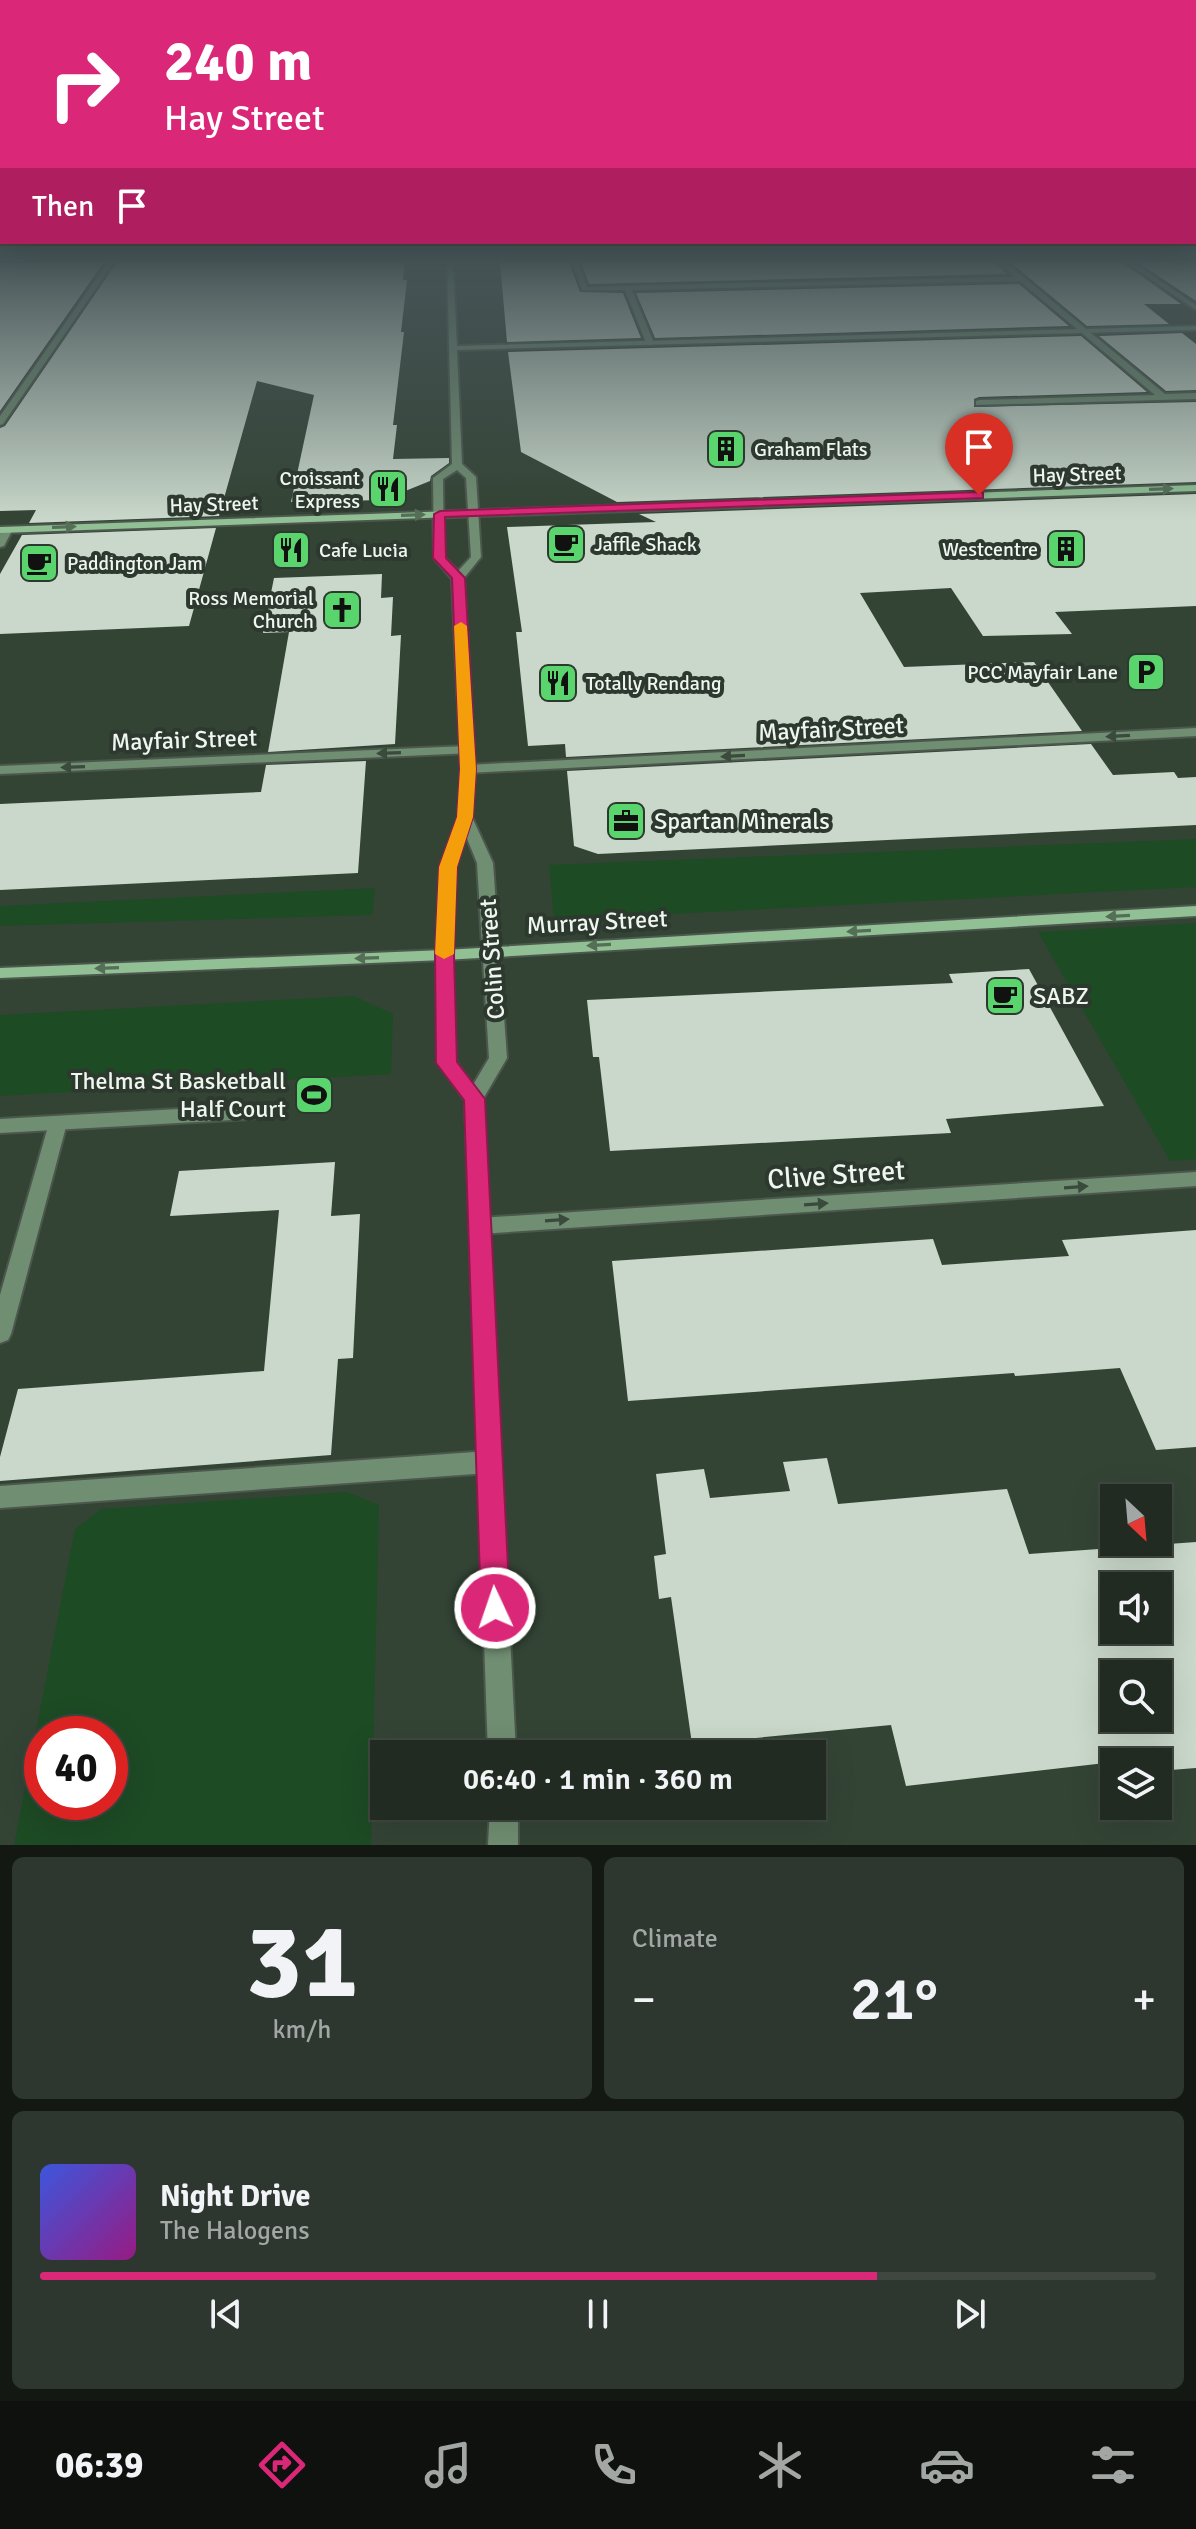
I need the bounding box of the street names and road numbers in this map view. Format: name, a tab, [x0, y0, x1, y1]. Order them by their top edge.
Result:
street label: Hay Street	[1032, 460, 1122, 489]
street label: Hay Street	[169, 490, 259, 519]
street label: Mayfair Street	[757, 710, 905, 748]
street label: Mayfair Street	[110, 722, 258, 758]
street label: Colin Street	[473, 898, 511, 1020]
street label: Murray Street	[526, 903, 668, 941]
street label: Clive Street	[766, 1153, 906, 1197]

